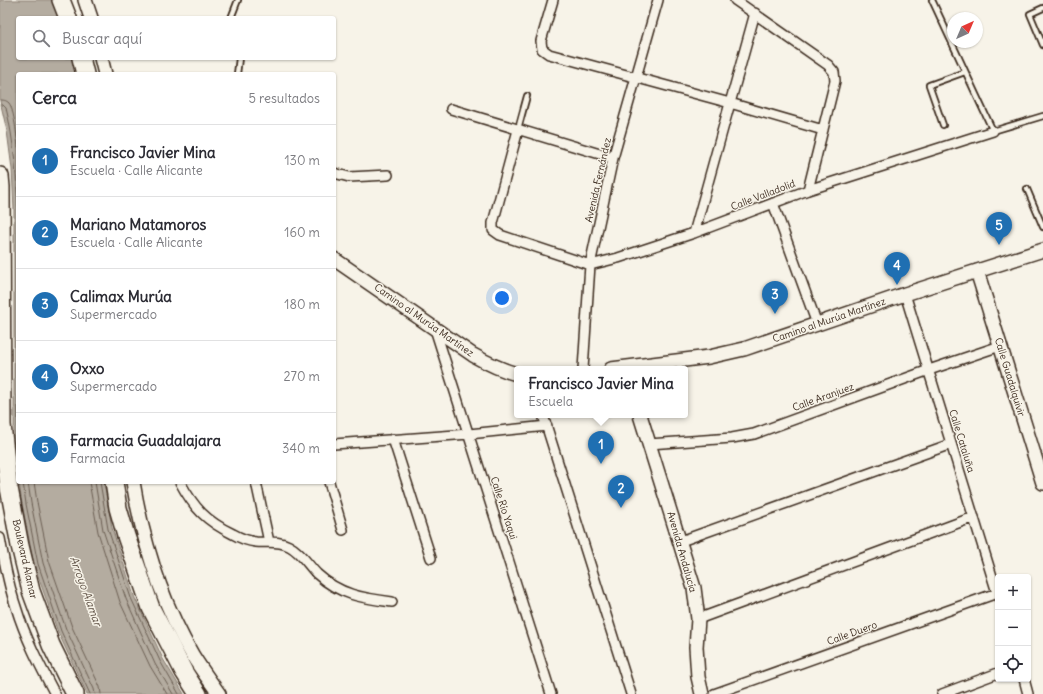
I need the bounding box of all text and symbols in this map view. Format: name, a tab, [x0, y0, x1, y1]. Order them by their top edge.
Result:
north arrow	[947, 12, 983, 48]
search box	[16, 16, 336, 60]
icon: search	[30, 27, 52, 49]
text: Buscar aquí	[62, 29, 142, 48]
text: Cerca	[32, 87, 77, 109]
text: 5 resultados	[248, 90, 320, 107]
street label: Avenida Fernández	[582, 136, 614, 224]
text: Francisco Javier Mina	[70, 143, 216, 162]
text: 1	[42, 152, 48, 169]
text: 130 m	[284, 152, 320, 169]
text: Escuela · Calle Alicante	[70, 162, 203, 179]
street label: Calle Valladolid	[729, 177, 797, 213]
pin: 5	[986, 212, 1012, 245]
text: Mariano Matamoros	[70, 215, 206, 234]
text: 2	[41, 224, 49, 241]
text: 160 m	[284, 224, 320, 241]
text: Escuela · Calle Alicante	[70, 234, 203, 251]
pin: 4	[884, 252, 910, 285]
street label: Camino al Murúa Martínez	[372, 281, 476, 359]
pin: 3	[762, 281, 788, 314]
text: Calimax Murúa	[70, 287, 172, 306]
your location	[492, 288, 512, 308]
street label: Camino al Murúa Martínez	[771, 294, 887, 345]
text: 3	[41, 296, 49, 313]
text: 180 m	[284, 296, 320, 313]
text: Supermercado	[70, 306, 157, 323]
street label: Calle Guadalquivir	[992, 336, 1028, 418]
text: Oxxo	[70, 359, 105, 378]
popup	[514, 366, 688, 418]
text: 4	[41, 368, 49, 385]
text: 270 m	[283, 368, 320, 385]
text: Francisco Javier Mina	[528, 374, 674, 393]
text: Supermercado	[70, 378, 157, 395]
street label: Calle Aranjuez	[790, 380, 856, 414]
text: Escuela	[528, 393, 573, 410]
street label: Calle Cataluña	[946, 408, 978, 474]
text: Farmacia Guadalajara	[70, 431, 221, 450]
pin: 1	[588, 431, 614, 464]
text: 5	[41, 440, 49, 457]
text: 340 m	[282, 440, 320, 457]
text: Farmacia	[70, 450, 125, 467]
street label: Calle Río Yaqui	[488, 475, 520, 541]
pin: 2	[608, 475, 634, 508]
street label: Avenida Andalucía	[664, 510, 700, 594]
street label: Boulevard Alamar	[10, 518, 40, 600]
water label: Arroyo Alamar	[67, 554, 106, 629]
map controls	[995, 574, 1031, 682]
button: +	[995, 574, 1031, 610]
button: −	[995, 610, 1031, 646]
street label: Calle Duero	[825, 618, 879, 648]
button: locate	[995, 646, 1031, 682]

